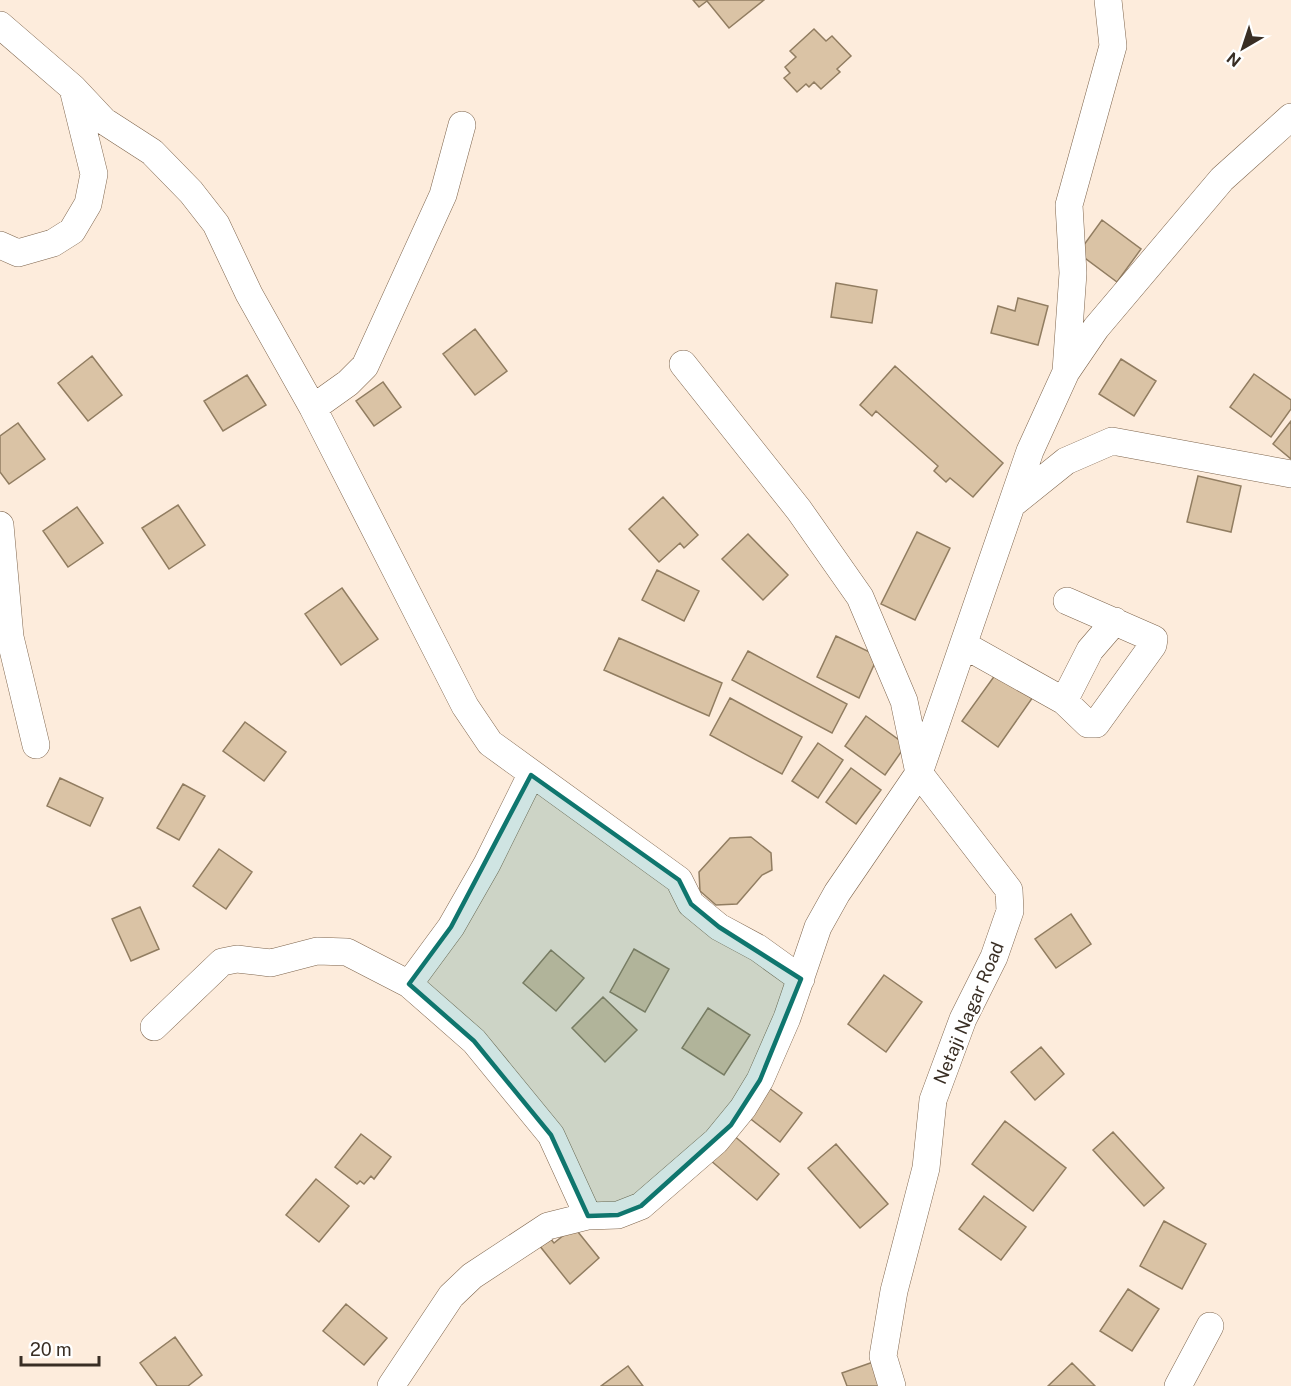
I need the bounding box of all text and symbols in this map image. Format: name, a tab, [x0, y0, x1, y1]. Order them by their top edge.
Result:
north arrow	[1213, 18, 1273, 78]
text: N	[1223, 48, 1245, 71]
street label: Netaji Nagar Road	[929, 939, 1008, 1087]
scale bar	[21, 1329, 99, 1367]
text: 20 m	[30, 1339, 72, 1360]

